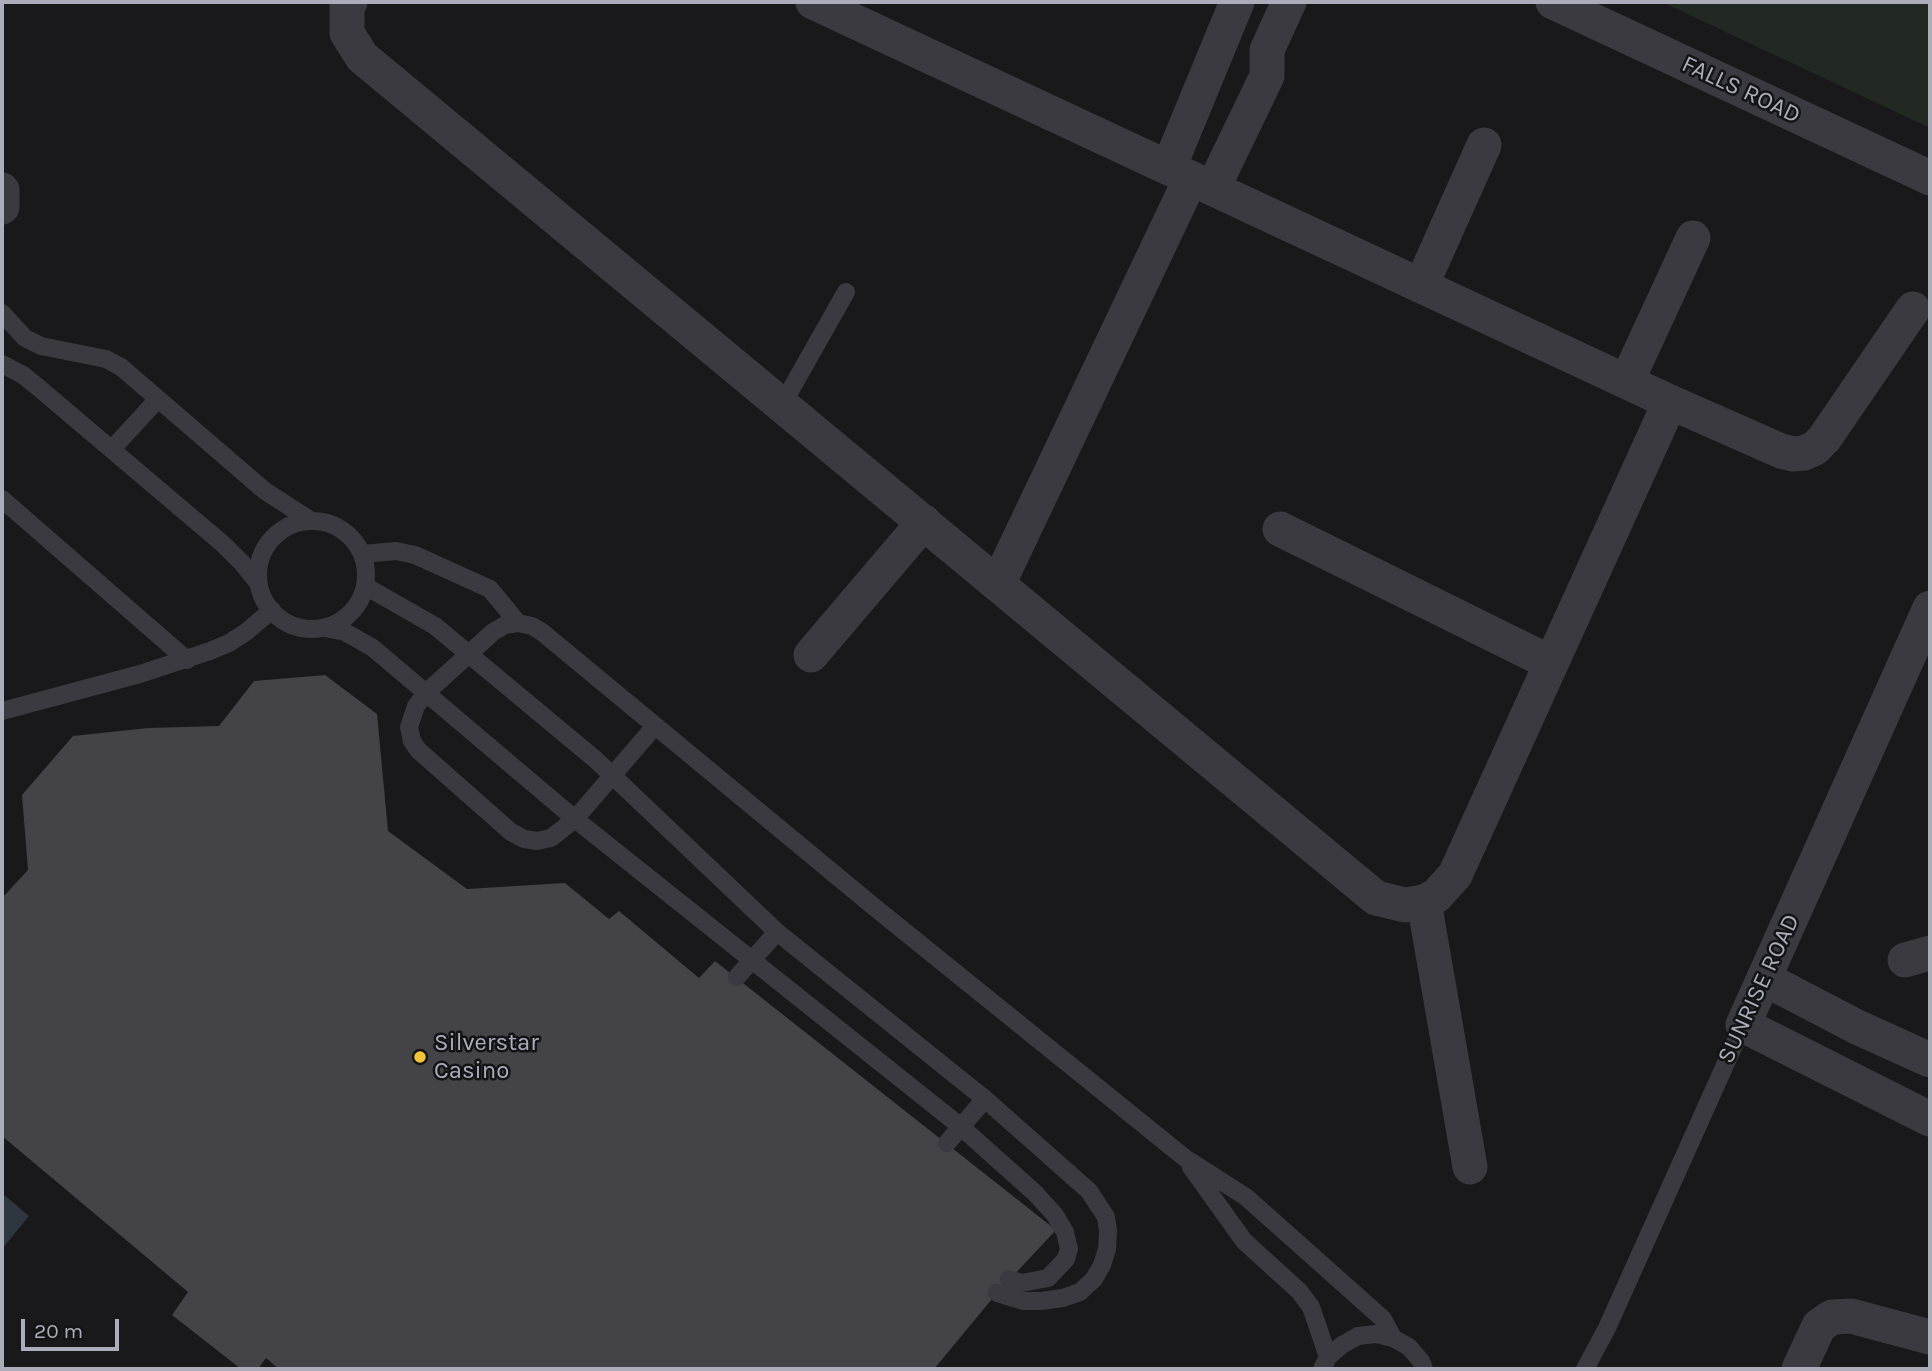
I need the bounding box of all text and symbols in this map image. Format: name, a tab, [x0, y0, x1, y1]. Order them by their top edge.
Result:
street label: FALLS ROAD	[1677, 50, 1805, 130]
street label: SUNRISE ROAD	[1712, 910, 1806, 1068]
place label: Silverstar Casino	[434, 1029, 539, 1085]
marker: Silverstar Casino	[412, 1049, 428, 1065]
scale bar	[24, 1304, 122, 1348]
text: 20 m	[34, 1319, 83, 1343]

